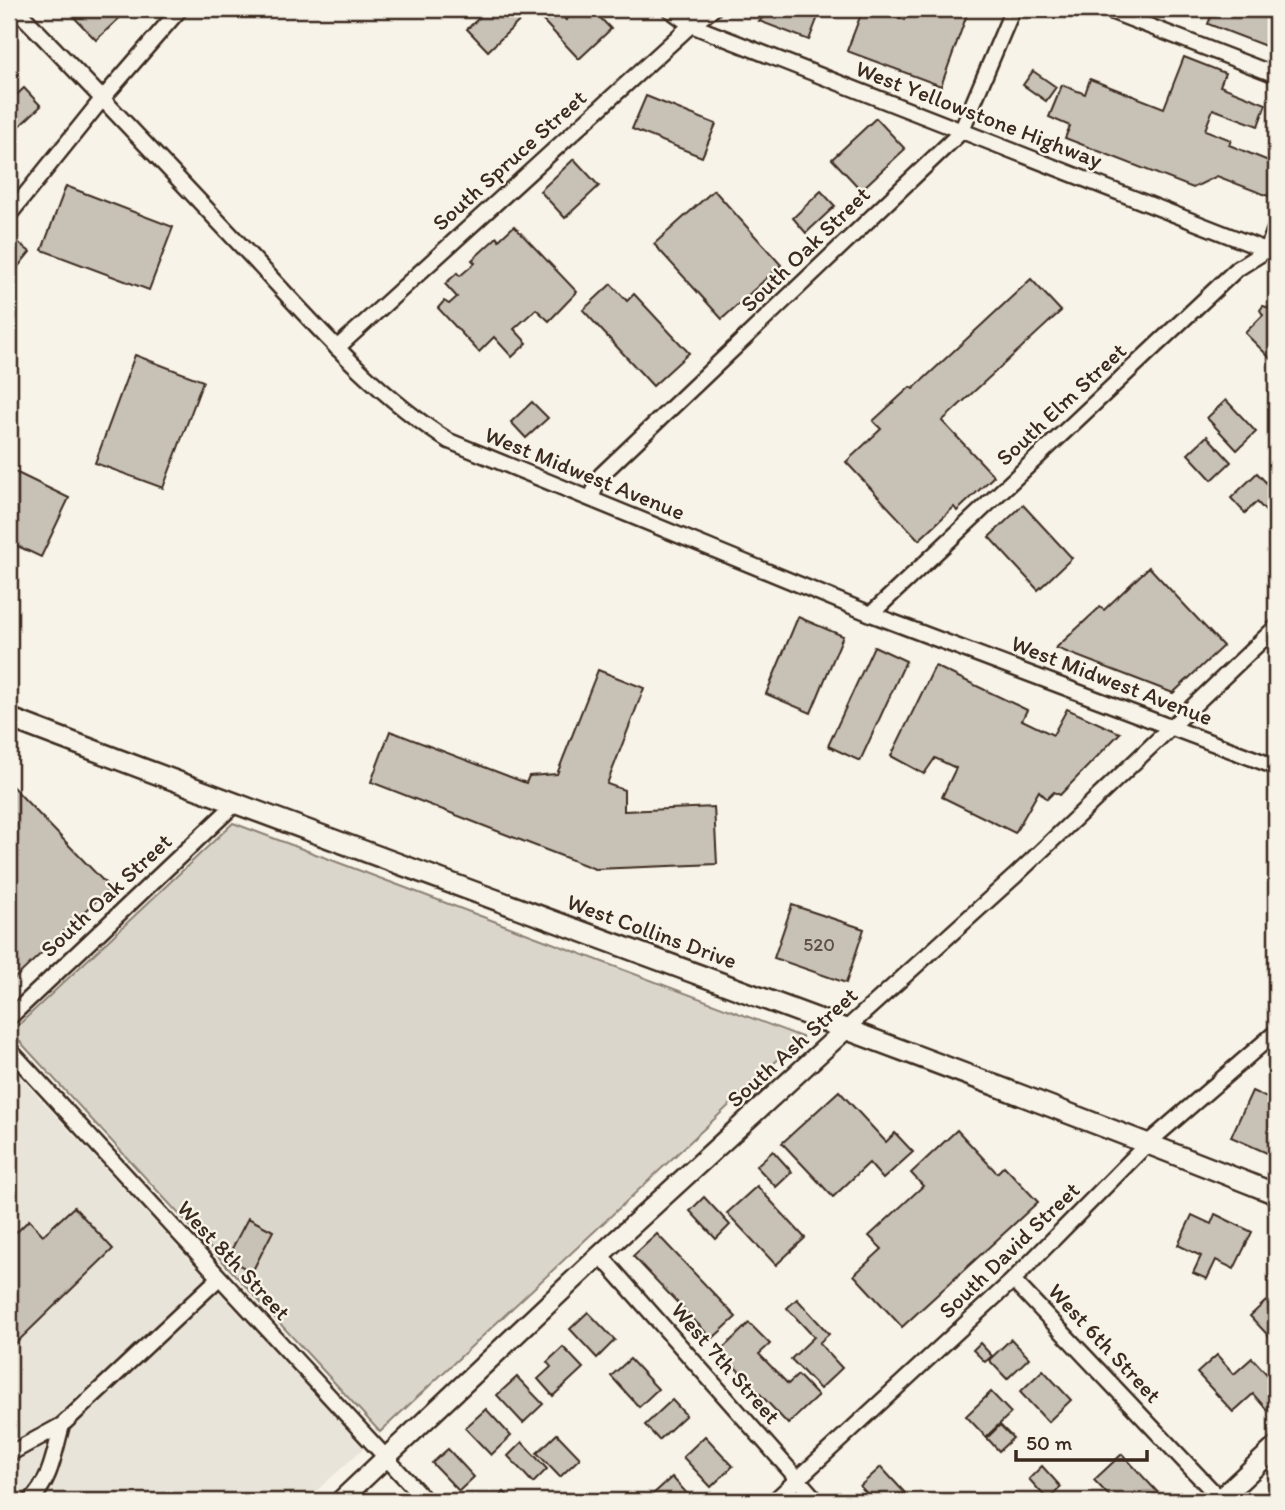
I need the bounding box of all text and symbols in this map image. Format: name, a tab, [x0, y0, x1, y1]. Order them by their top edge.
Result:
street label: West Yellowstone Highway	[852, 54, 1106, 174]
street label: South Spruce Street	[426, 83, 592, 237]
street label: South Oak Street	[734, 180, 876, 318]
street label: South Elm Street	[990, 337, 1132, 471]
street label: West Midwest Avenue	[481, 420, 689, 526]
street label: West Midwest Avenue	[1007, 629, 1217, 731]
street label: South Oak Street	[35, 827, 178, 963]
street label: West Collins Drive	[563, 887, 741, 975]
house number: 520	[803, 933, 835, 956]
street label: South Ash Street	[721, 981, 863, 1113]
street label: South David Street	[933, 1176, 1085, 1324]
street label: West 8th Street	[171, 1194, 297, 1326]
street label: West 6th Street	[1042, 1277, 1168, 1409]
street label: West 7th Street	[665, 1296, 787, 1430]
scale bar	[1016, 1419, 1147, 1463]
text: 50 m	[1026, 1430, 1073, 1455]

